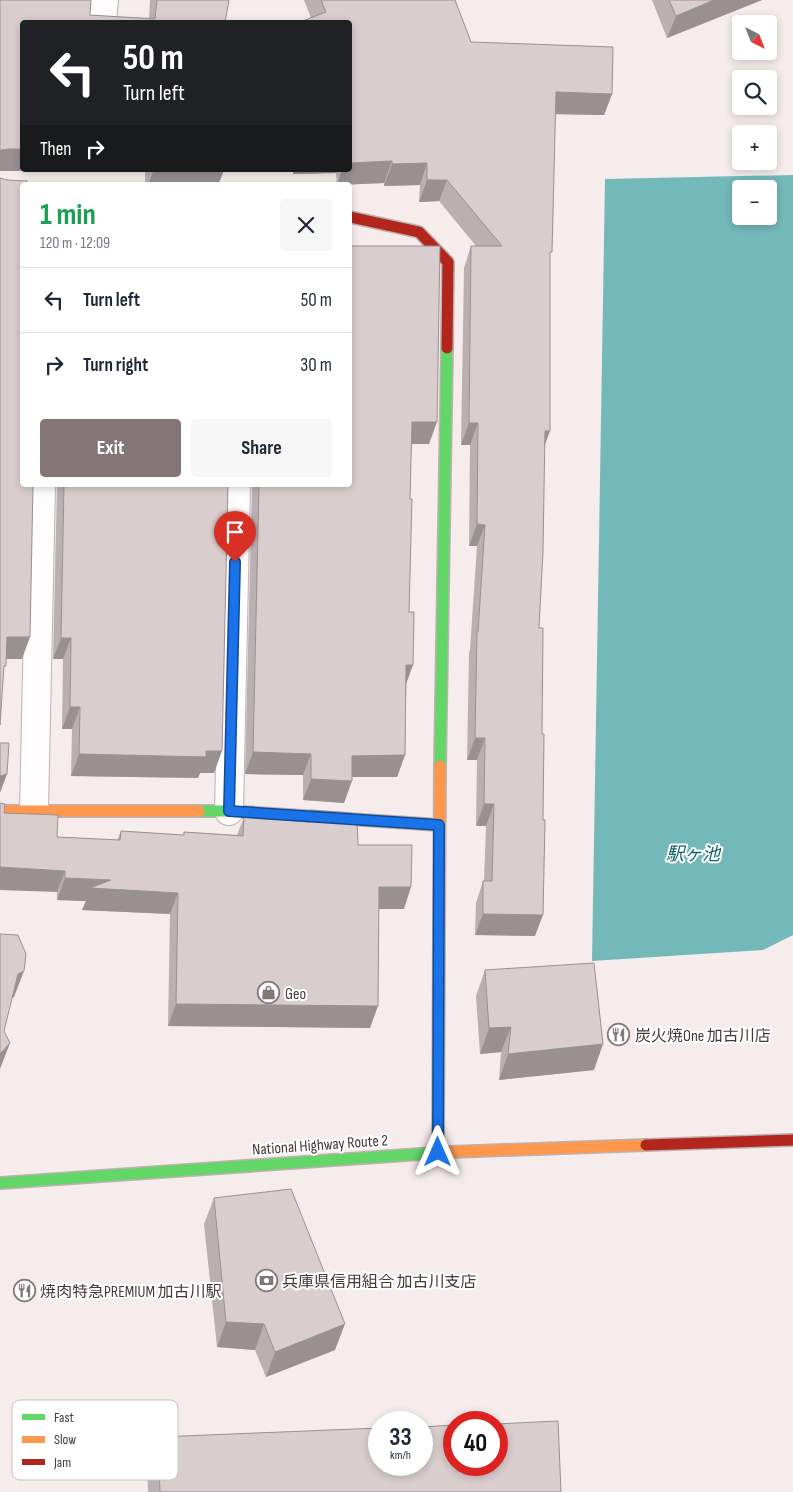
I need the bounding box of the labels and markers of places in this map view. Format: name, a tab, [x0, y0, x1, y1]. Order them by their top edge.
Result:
pin	[214, 511, 256, 562]
shop icon: Geo	[257, 981, 281, 1005]
place label: Geo	[285, 985, 306, 1004]
restaurant icon: 炭火焼One 加古川店	[607, 1023, 631, 1047]
place label: 炭火焼One 加古川店	[635, 1027, 771, 1046]
bank icon: 兵庫県信用組合 加古川支店	[254, 1269, 278, 1293]
place label: 兵庫県信用組合 加古川支店	[282, 1273, 477, 1292]
restaurant icon: 焼肉特急PREMIUM 加古川駅	[12, 1279, 36, 1303]
place label: 焼肉特急PREMIUM 加古川駅	[40, 1283, 221, 1302]

